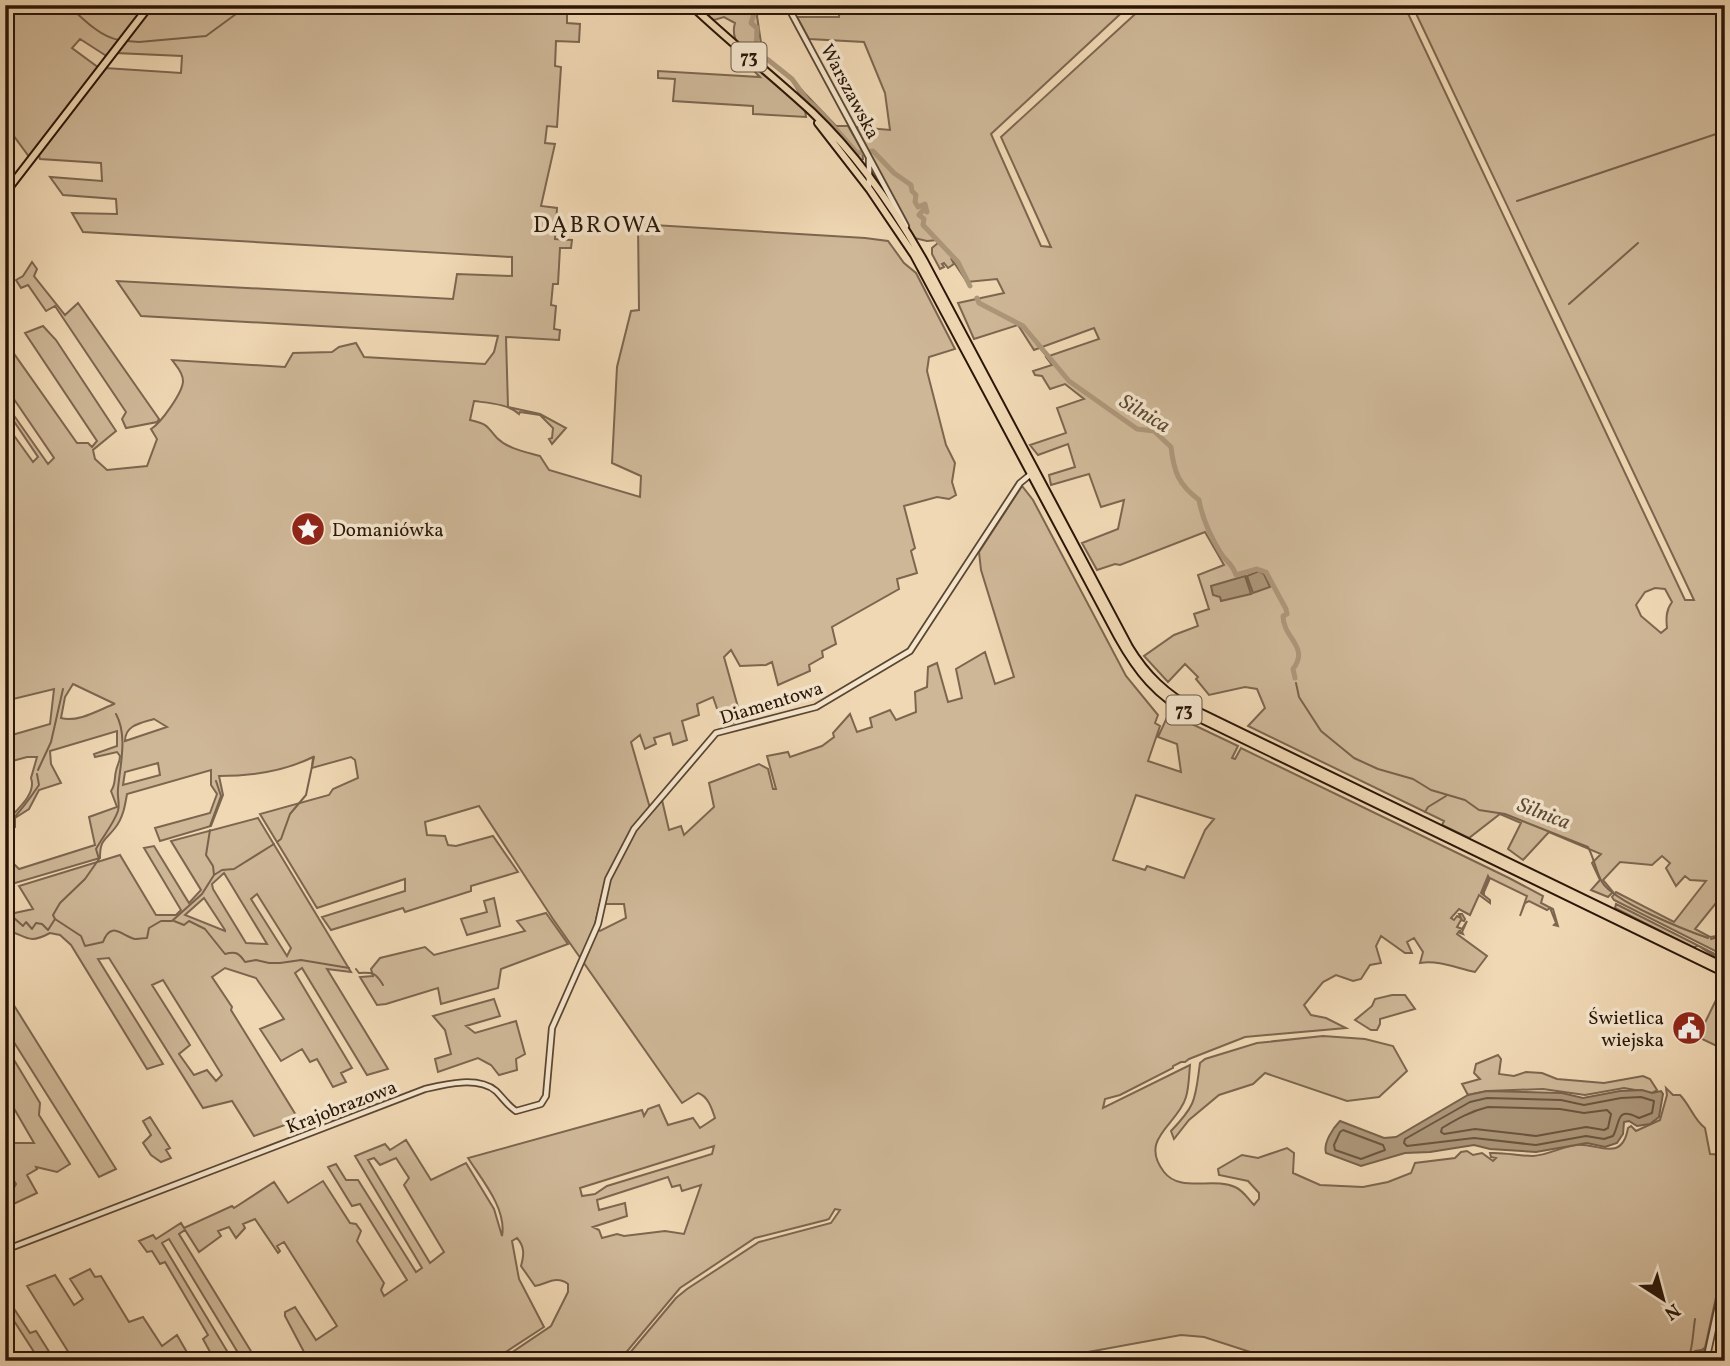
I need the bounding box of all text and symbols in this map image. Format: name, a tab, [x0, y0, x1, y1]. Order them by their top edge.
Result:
street label: Warszawska	[813, 40, 885, 144]
road number: 73	[732, 42, 766, 72]
district label: DĄBROWA	[533, 210, 663, 242]
water label: Silnica	[1113, 388, 1175, 441]
place icon: Domaniówka	[289, 510, 327, 548]
place label: Domaniówka	[332, 518, 444, 544]
street label: Diamentowa	[717, 676, 826, 732]
road number: 73	[1166, 696, 1202, 724]
water label: Silnica	[1513, 791, 1574, 838]
place label: Świetlica wiejska	[1588, 1006, 1664, 1054]
public building icon: Świetlica wiejska	[1670, 1009, 1708, 1047]
street label: Krajobrazowa	[282, 1075, 401, 1141]
north arrow	[1628, 1264, 1698, 1334]
text: N	[1658, 1297, 1685, 1326]

